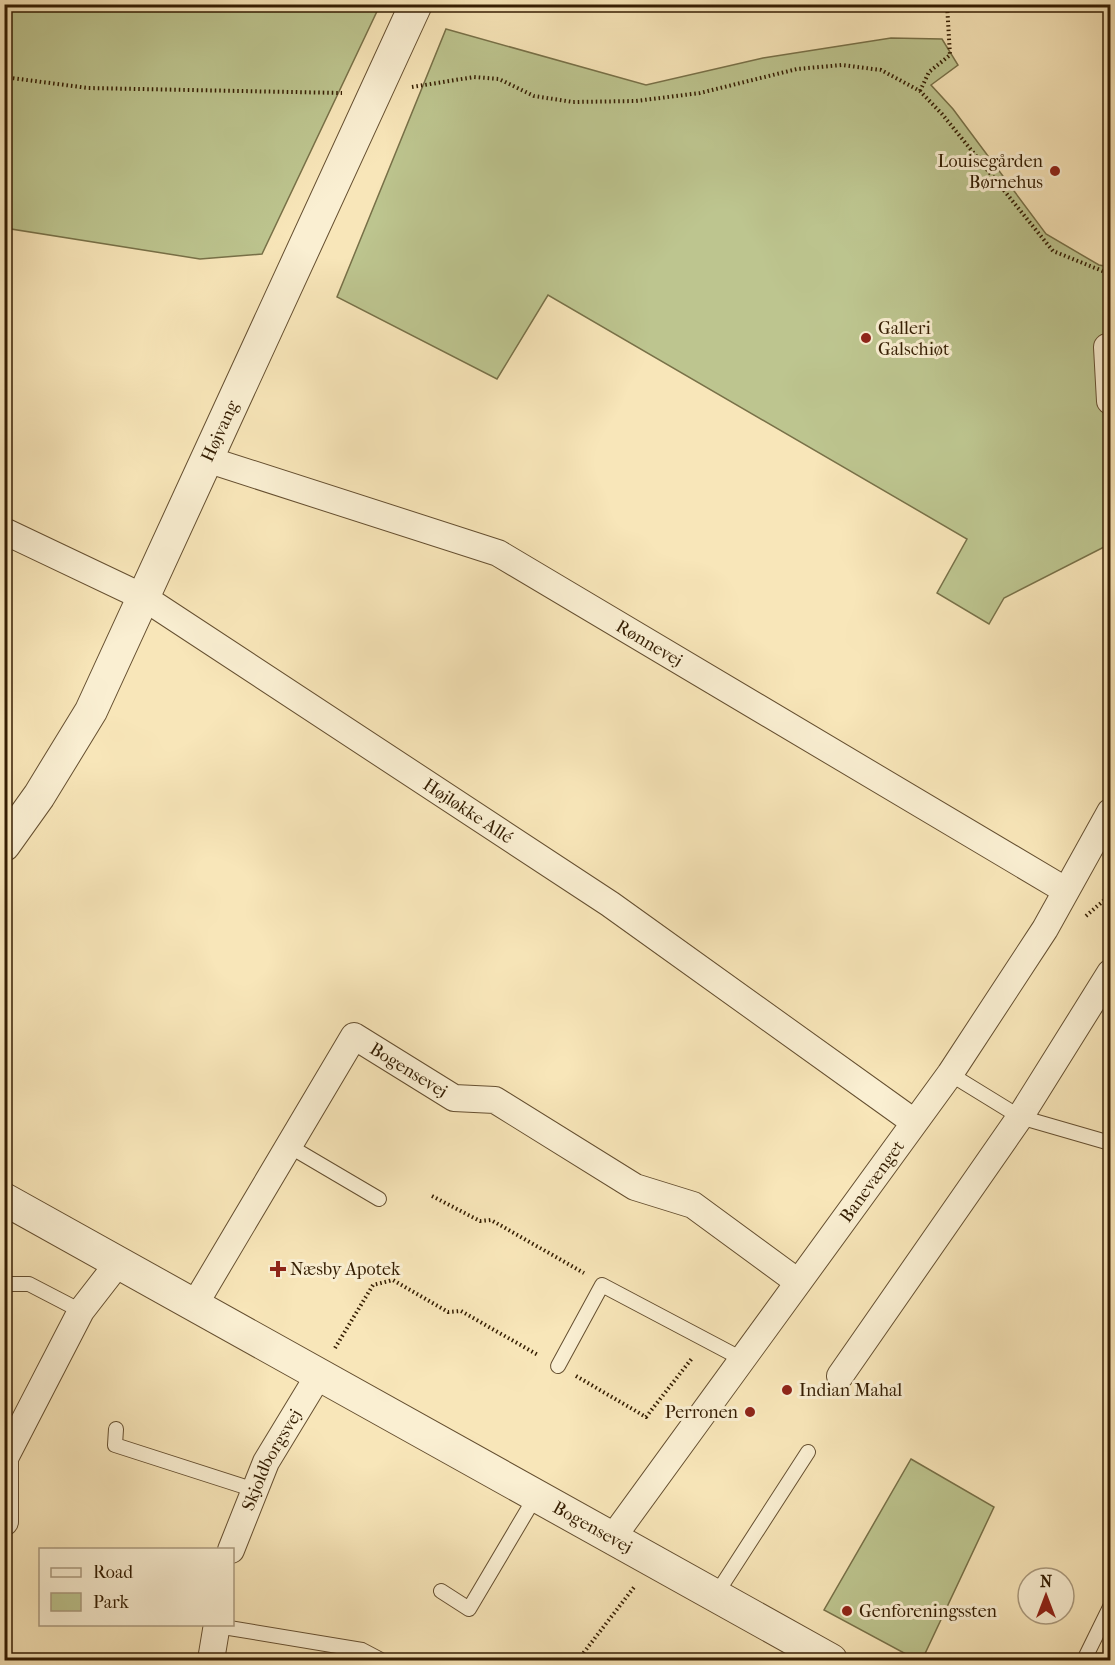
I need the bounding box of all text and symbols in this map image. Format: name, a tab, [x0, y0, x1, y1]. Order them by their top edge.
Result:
place label: Louisegården Børnehus	[938, 151, 1044, 193]
marker: Louisegården Børnehus	[1048, 164, 1062, 178]
place label: Galleri Galschiøt	[878, 318, 950, 360]
marker: Galleri Galschiøt	[859, 331, 873, 345]
street label: Højvang	[197, 397, 243, 465]
street label: Rønnevej	[613, 615, 686, 671]
street label: Højløkke Allé	[419, 774, 517, 848]
street label: Bogensevej	[366, 1038, 451, 1102]
street label: Banevænget	[835, 1136, 909, 1226]
place label: Næsby Apotek	[290, 1259, 401, 1280]
marker: Næsby Apotek	[271, 1262, 285, 1276]
place label: Indian Mahal	[799, 1380, 902, 1401]
marker: Indian Mahal	[780, 1383, 794, 1397]
place label: Perronen	[665, 1402, 739, 1423]
street label: Skjoldborgsvej	[237, 1405, 306, 1514]
marker: Perronen	[743, 1405, 757, 1419]
street label: Bogensevej	[549, 1497, 636, 1558]
legend	[39, 1548, 234, 1626]
text: Road	[93, 1562, 133, 1583]
north arrow	[1016, 1566, 1076, 1626]
text: N	[1040, 1572, 1053, 1591]
text: Park	[93, 1592, 130, 1613]
place label: Genforeningssten	[859, 1601, 998, 1622]
marker: Genforeningssten	[840, 1604, 854, 1618]

